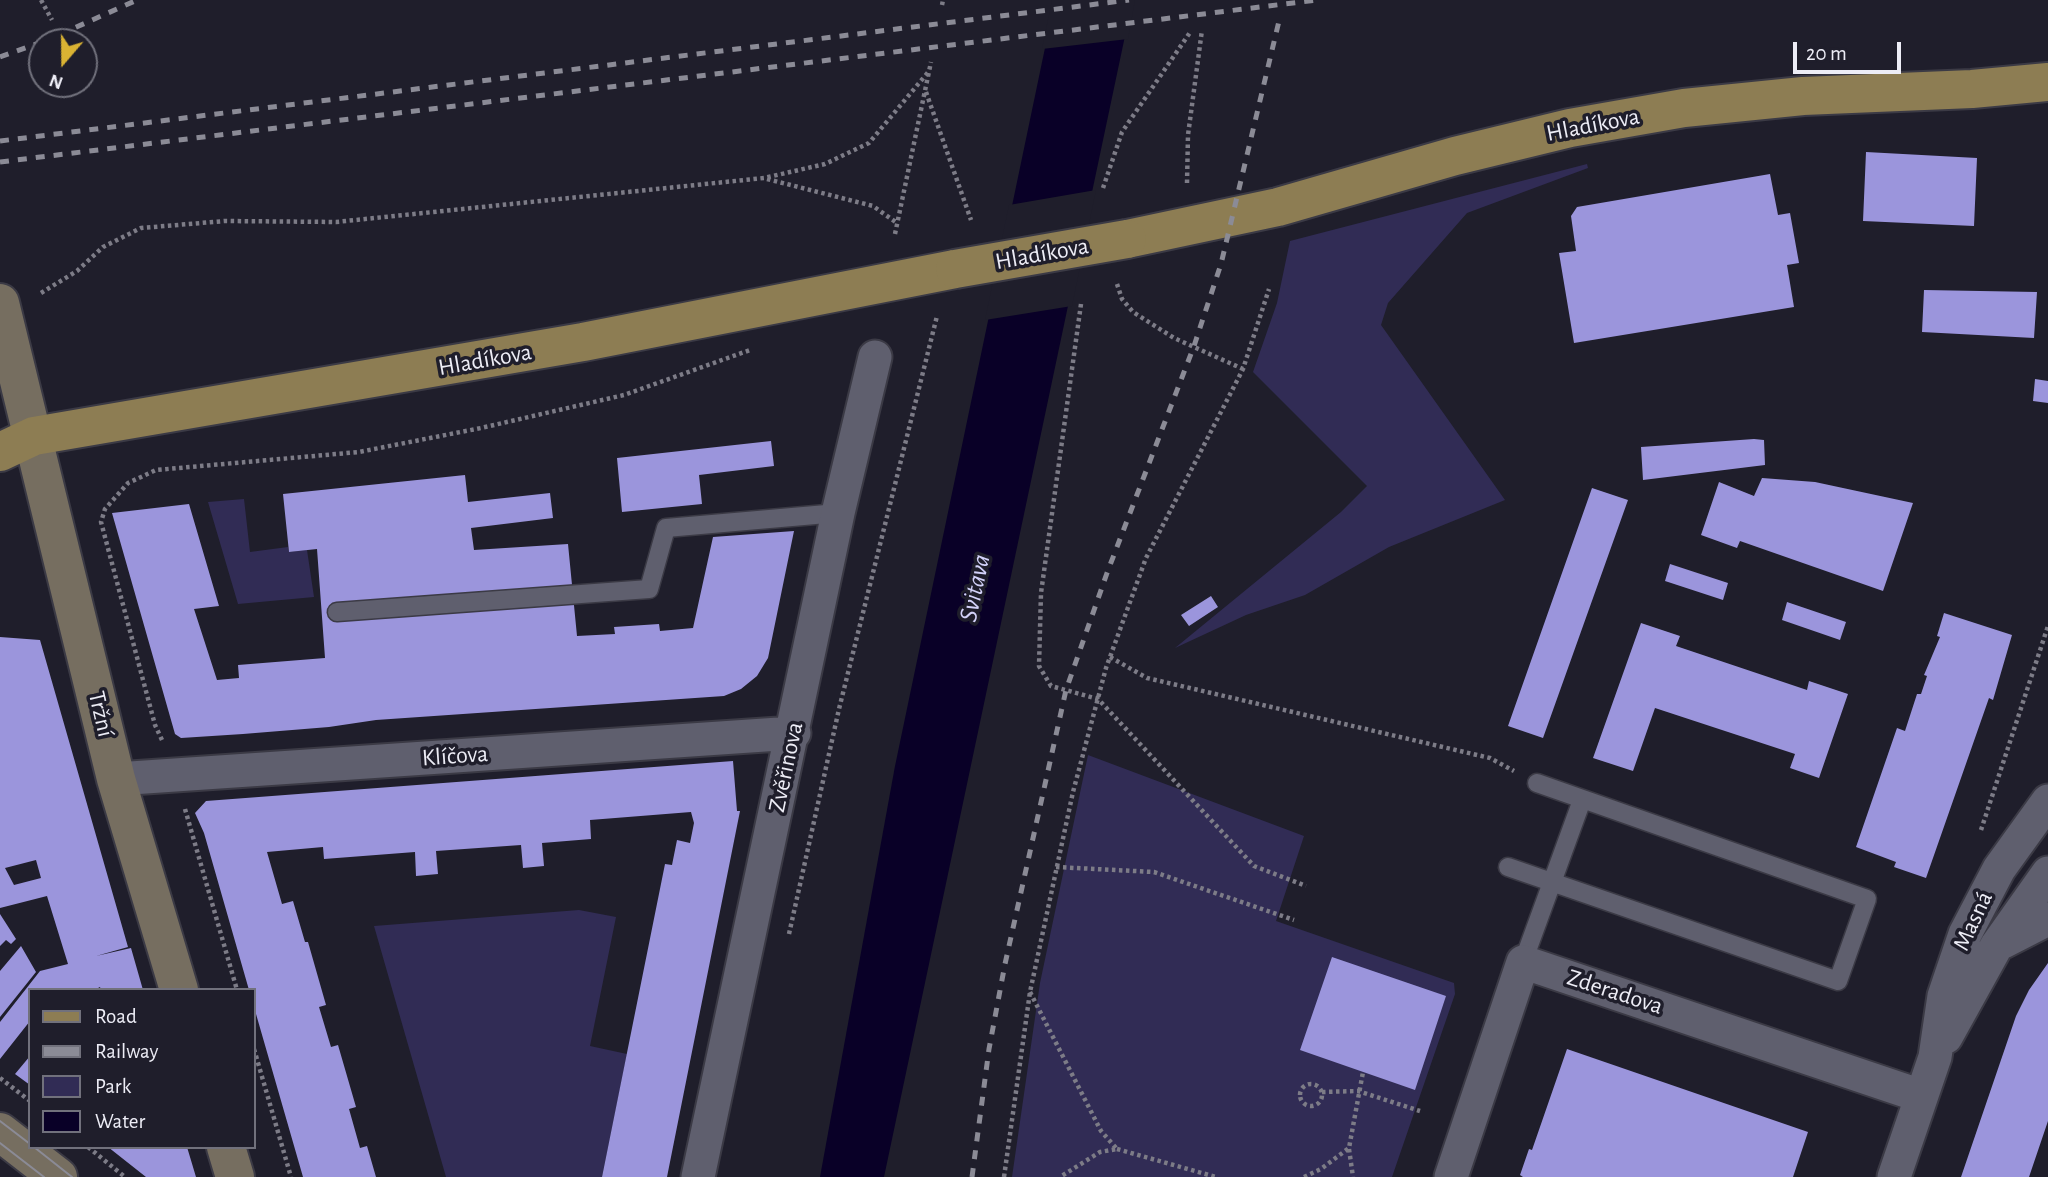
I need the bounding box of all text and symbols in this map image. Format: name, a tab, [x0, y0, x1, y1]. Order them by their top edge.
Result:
north arrow	[28, 28, 98, 98]
scale bar	[1796, 28, 1904, 72]
text: 20 m	[1806, 43, 1847, 64]
text: N	[47, 70, 66, 93]
street label: Hladíkova	[1544, 102, 1642, 148]
street label: Hladíkova	[993, 232, 1091, 276]
street label: Hladíkova	[436, 338, 534, 382]
water label: Svitava	[953, 551, 997, 625]
street label: Tržní	[82, 688, 120, 740]
street label: Zvěřinova	[762, 719, 810, 815]
street label: Klíčova	[421, 739, 489, 773]
street label: Masná	[1947, 887, 1999, 955]
street label: Zderadova	[1564, 963, 1666, 1021]
legend	[28, 988, 256, 1149]
text: Road	[95, 1006, 137, 1027]
text: Railway	[95, 1041, 158, 1062]
text: Park	[95, 1076, 131, 1097]
text: Water	[95, 1111, 145, 1132]

